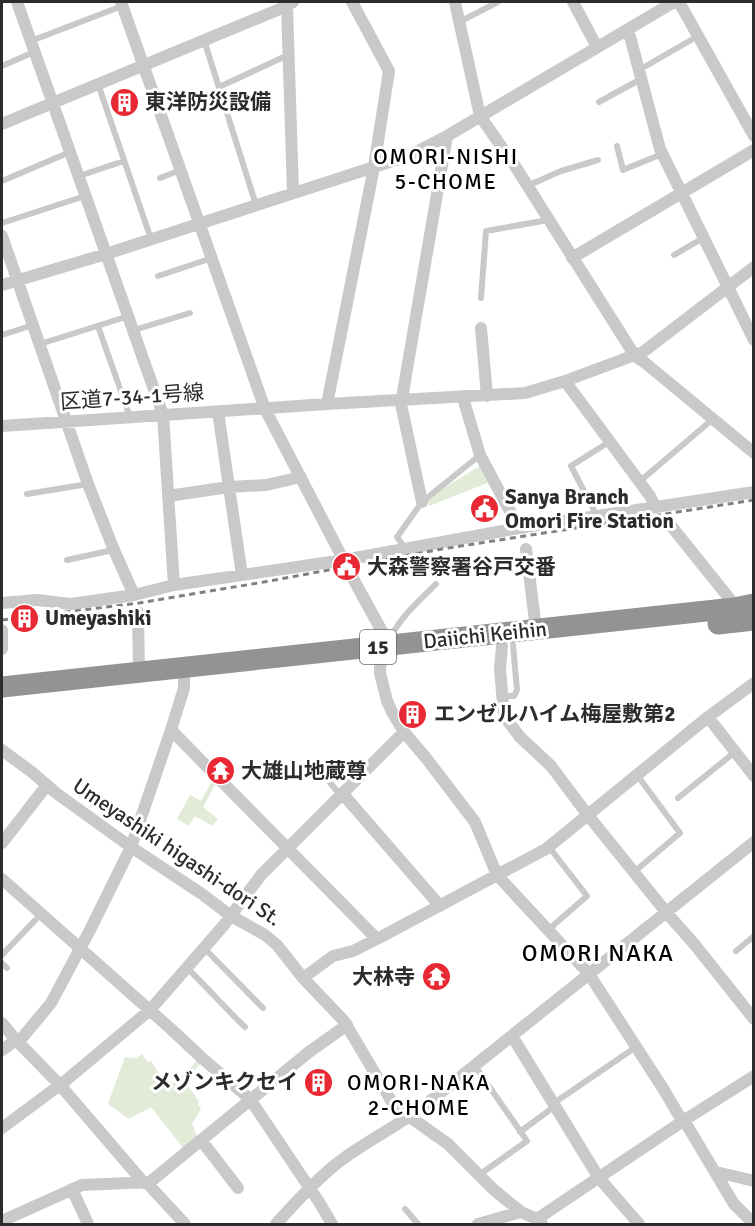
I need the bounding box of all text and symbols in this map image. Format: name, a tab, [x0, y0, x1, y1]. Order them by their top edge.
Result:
building icon: 東洋防災設備	[108, 86, 140, 118]
place label: 東洋防災設備	[145, 89, 271, 115]
district label: OMORI-NISHI 5-CHOME	[373, 143, 519, 195]
street label: 区道7-34-1号線	[59, 379, 205, 415]
place label: Sanya Branch Omori Fire Station	[505, 484, 674, 534]
public building icon: Sanya Branch Omori Fire Station	[468, 493, 500, 525]
public building icon: 大森警察署谷戸交番	[330, 551, 362, 583]
place label: 大森警察署谷戸交番	[367, 554, 556, 580]
building icon: Umeyashiki	[8, 602, 40, 634]
place label: Umeyashiki	[45, 605, 151, 631]
street label: Daiichi Keihin	[422, 616, 548, 654]
road number: 15	[360, 630, 396, 664]
building icon: エンゼルハイム梅屋敷第2	[397, 698, 429, 730]
place label: エンゼルハイム梅屋敷第2	[434, 701, 676, 727]
temple icon: 大雄山地蔵尊	[204, 755, 236, 787]
place label: 大雄山地蔵尊	[241, 758, 367, 784]
street label: Umeyashiki higashi-dori St.	[68, 773, 286, 931]
district label: OMORI NAKA	[522, 938, 674, 968]
temple icon: 大林寺	[420, 961, 452, 993]
place label: 大林寺	[352, 964, 415, 990]
building icon: メゾンキクセイ	[303, 1066, 335, 1098]
place label: メゾンキクセイ	[151, 1069, 298, 1095]
district label: OMORI-NAKA 2-CHOME	[347, 1069, 491, 1121]

